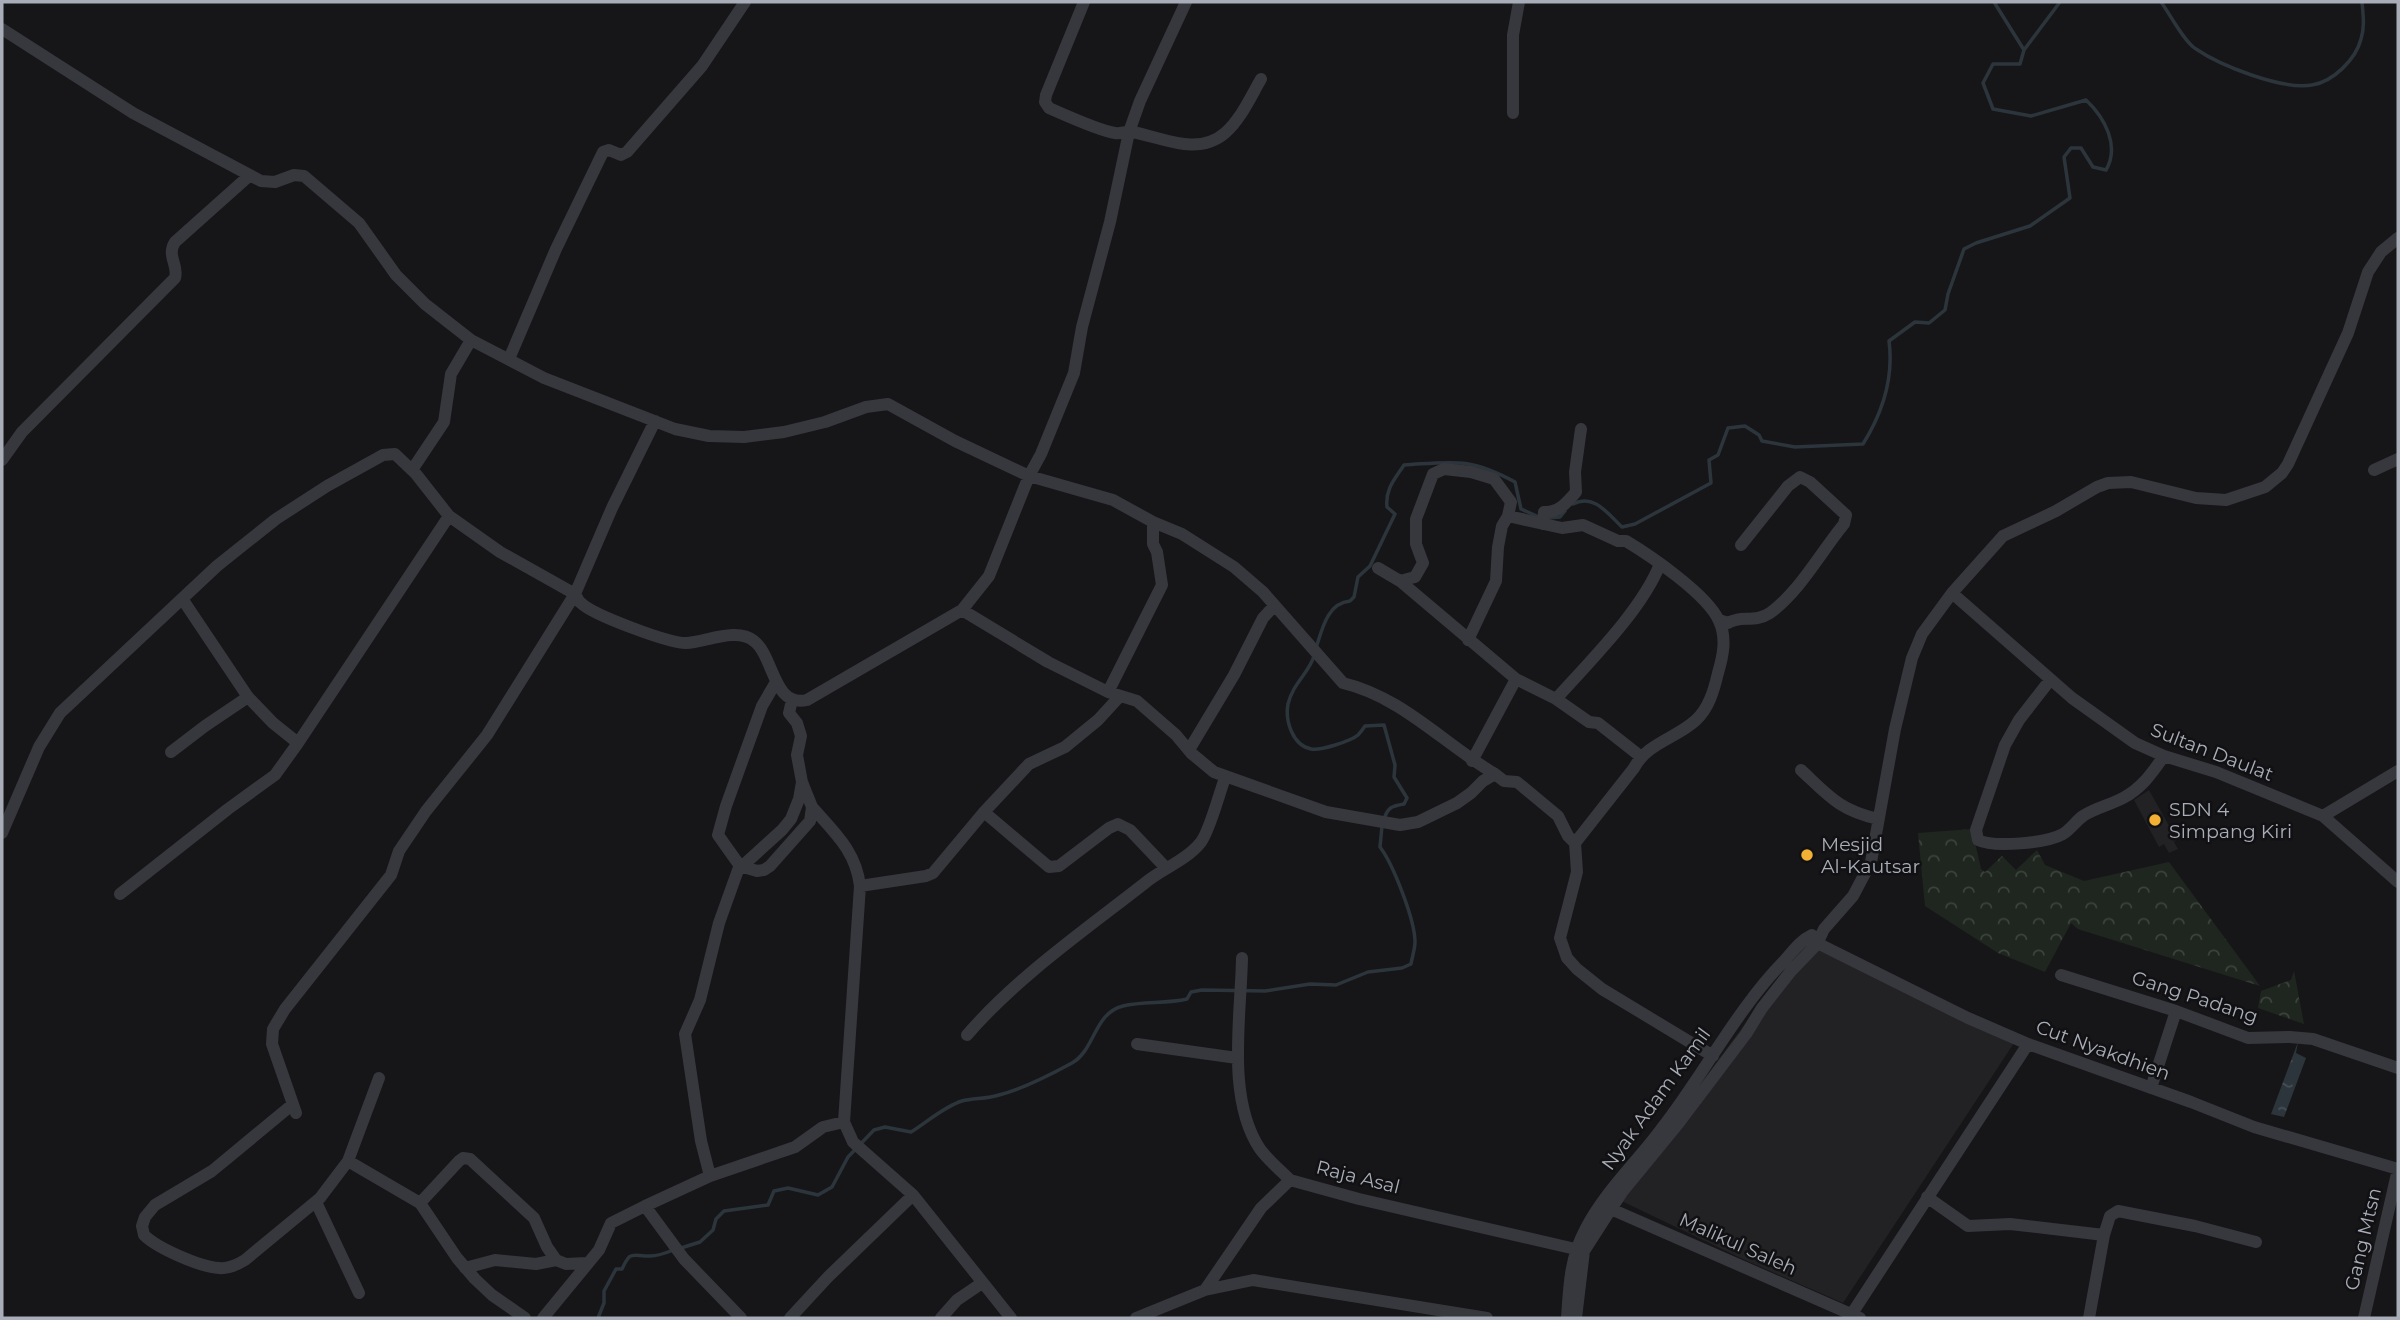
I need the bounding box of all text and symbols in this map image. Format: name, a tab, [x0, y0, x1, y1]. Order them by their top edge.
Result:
street label: Sultan Daulat	[2147, 718, 2277, 786]
place label: SDN 4 Simpang Kiri	[2169, 798, 2292, 843]
marker: SDN 4 Simpang Kiri	[2147, 812, 2163, 828]
place label: Mesjid Al-Kautsar	[1821, 833, 1920, 878]
marker: Mesjid Al-Kautsar	[1799, 847, 1815, 863]
street label: Gang Padang	[2129, 966, 2261, 1028]
street label: Cut Nyakdhien	[2033, 1015, 2173, 1085]
street label: Nyak Adam Kamil	[1597, 1023, 1715, 1175]
street label: Raja Asal	[1314, 1156, 1402, 1198]
street label: Gang Mtsn	[2340, 1185, 2386, 1293]
street label: Malikul Saleh	[1676, 1208, 1800, 1280]

